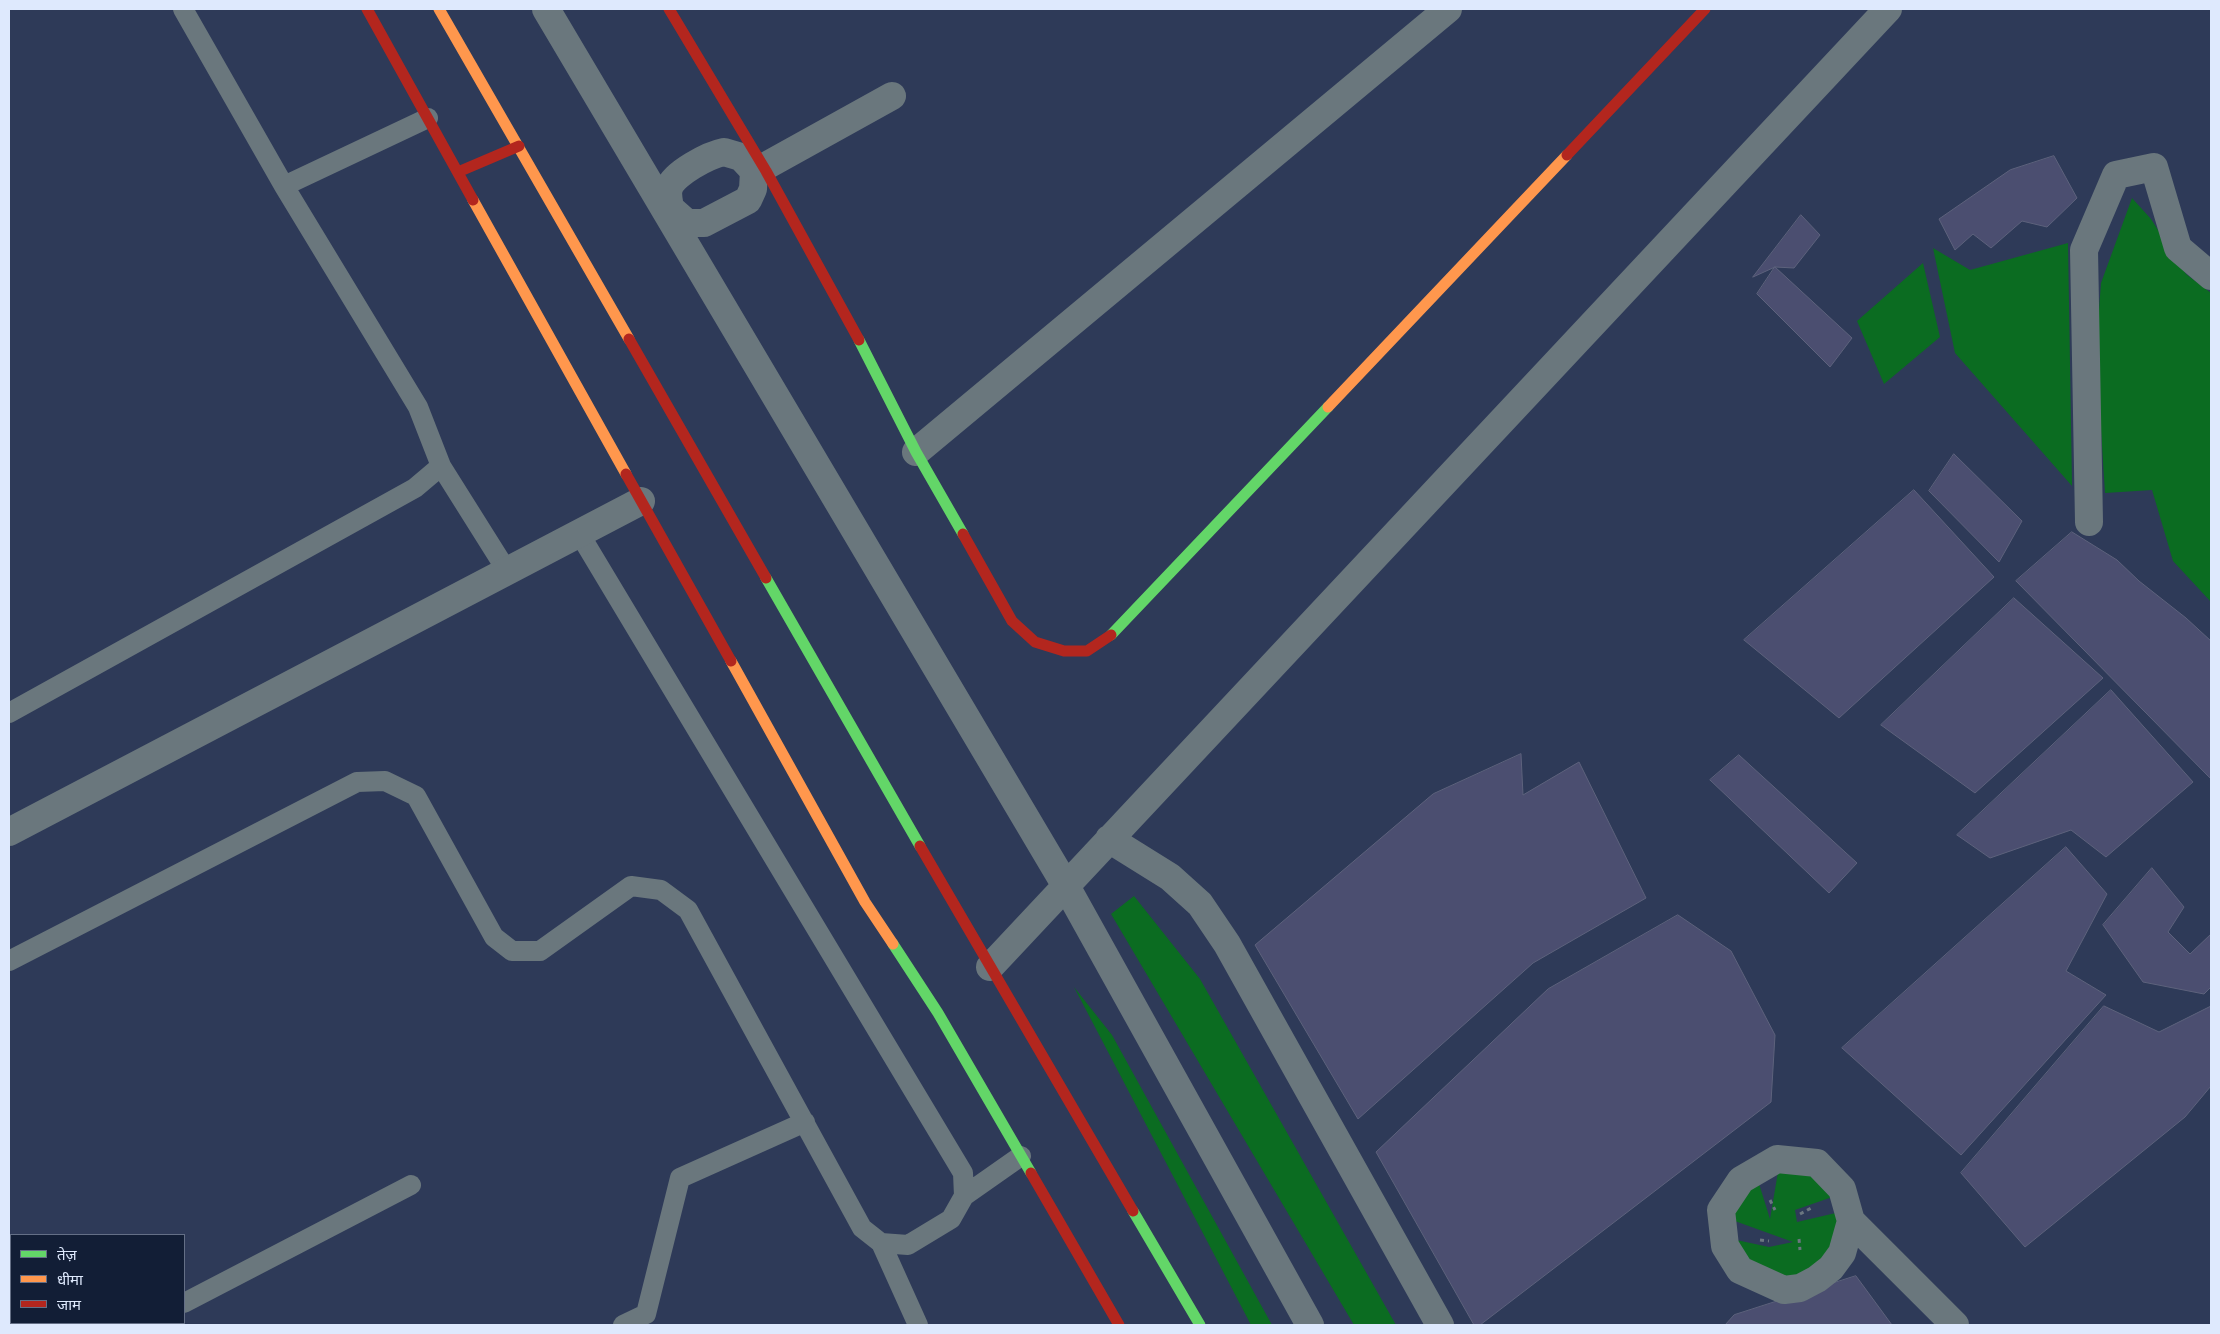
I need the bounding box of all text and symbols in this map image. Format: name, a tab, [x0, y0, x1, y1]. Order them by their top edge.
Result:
legend	[10, 1234, 185, 1324]
text: तेज़	[57, 1244, 77, 1264]
text: धीमा	[57, 1269, 83, 1289]
text: जाम	[57, 1294, 81, 1314]

